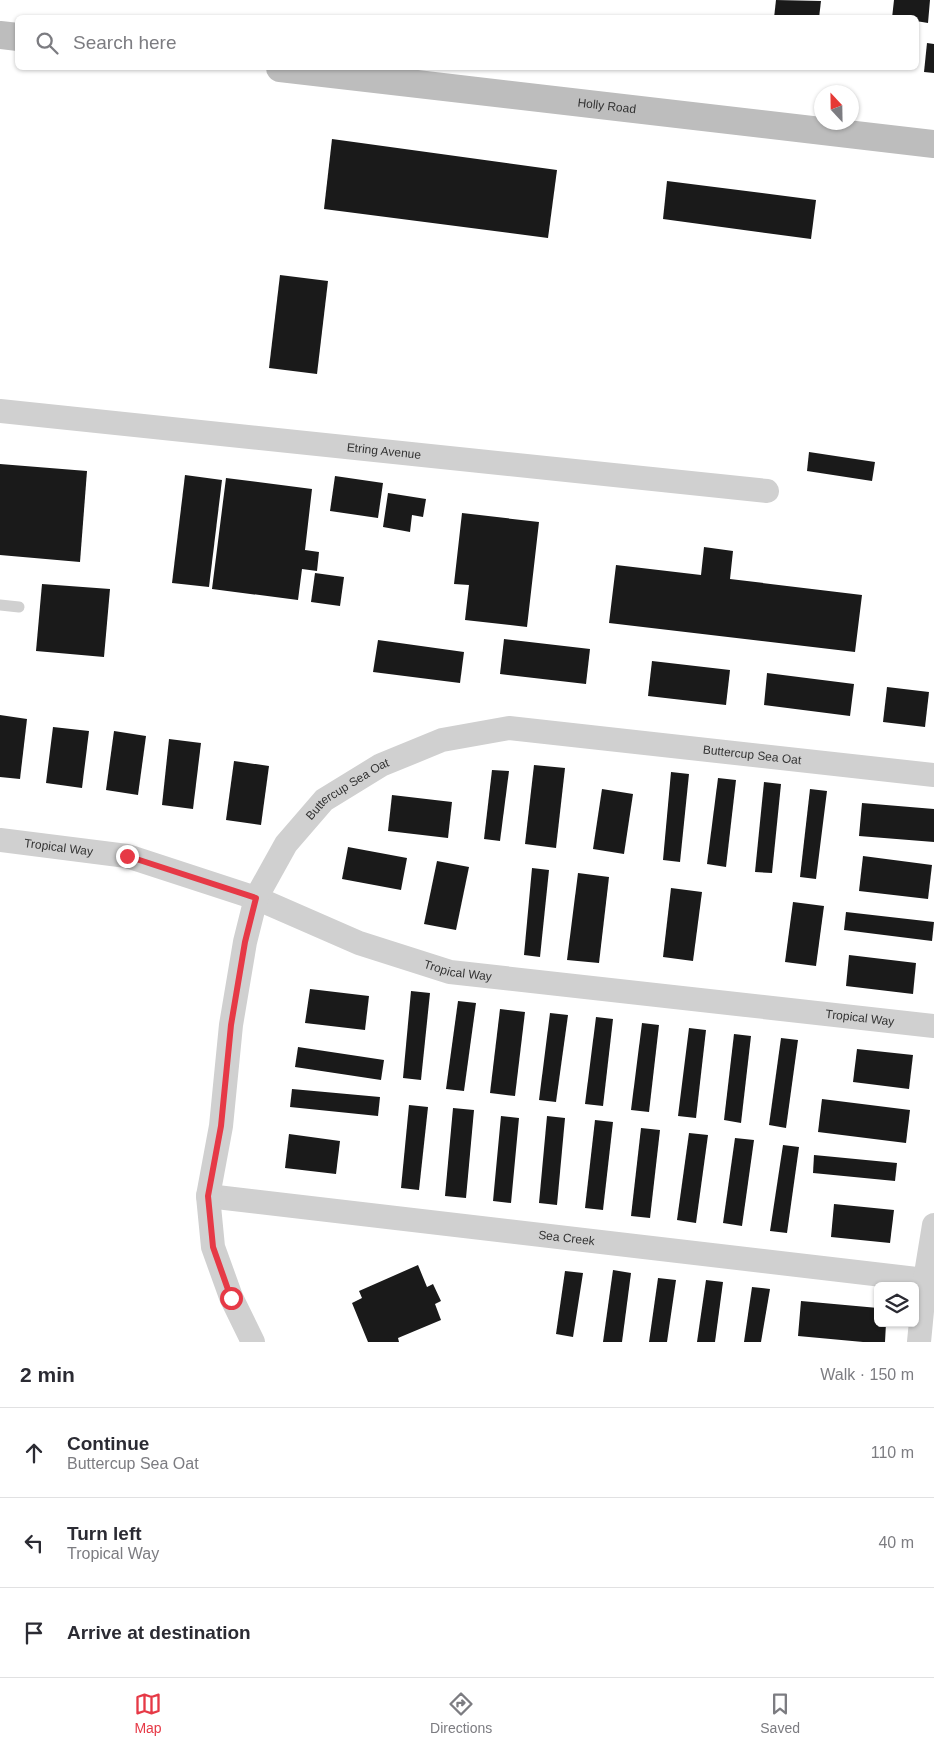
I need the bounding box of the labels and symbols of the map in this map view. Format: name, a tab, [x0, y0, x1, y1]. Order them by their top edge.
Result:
north arrow	[814, 85, 859, 130]
street label: Holly Road	[577, 96, 637, 116]
street label: Etring Avenue	[346, 440, 422, 462]
street label: Buttercup Sea Oat	[702, 742, 803, 767]
street label: Buttercup Sea Oat	[303, 755, 392, 823]
street label: Tropical Way	[23, 836, 94, 859]
route end	[116, 845, 139, 868]
street label: Tropical Way	[422, 957, 493, 984]
street label: Tropical Way	[825, 1007, 895, 1029]
street label: Sea Creek	[538, 1228, 597, 1248]
route start	[220, 1287, 243, 1310]

